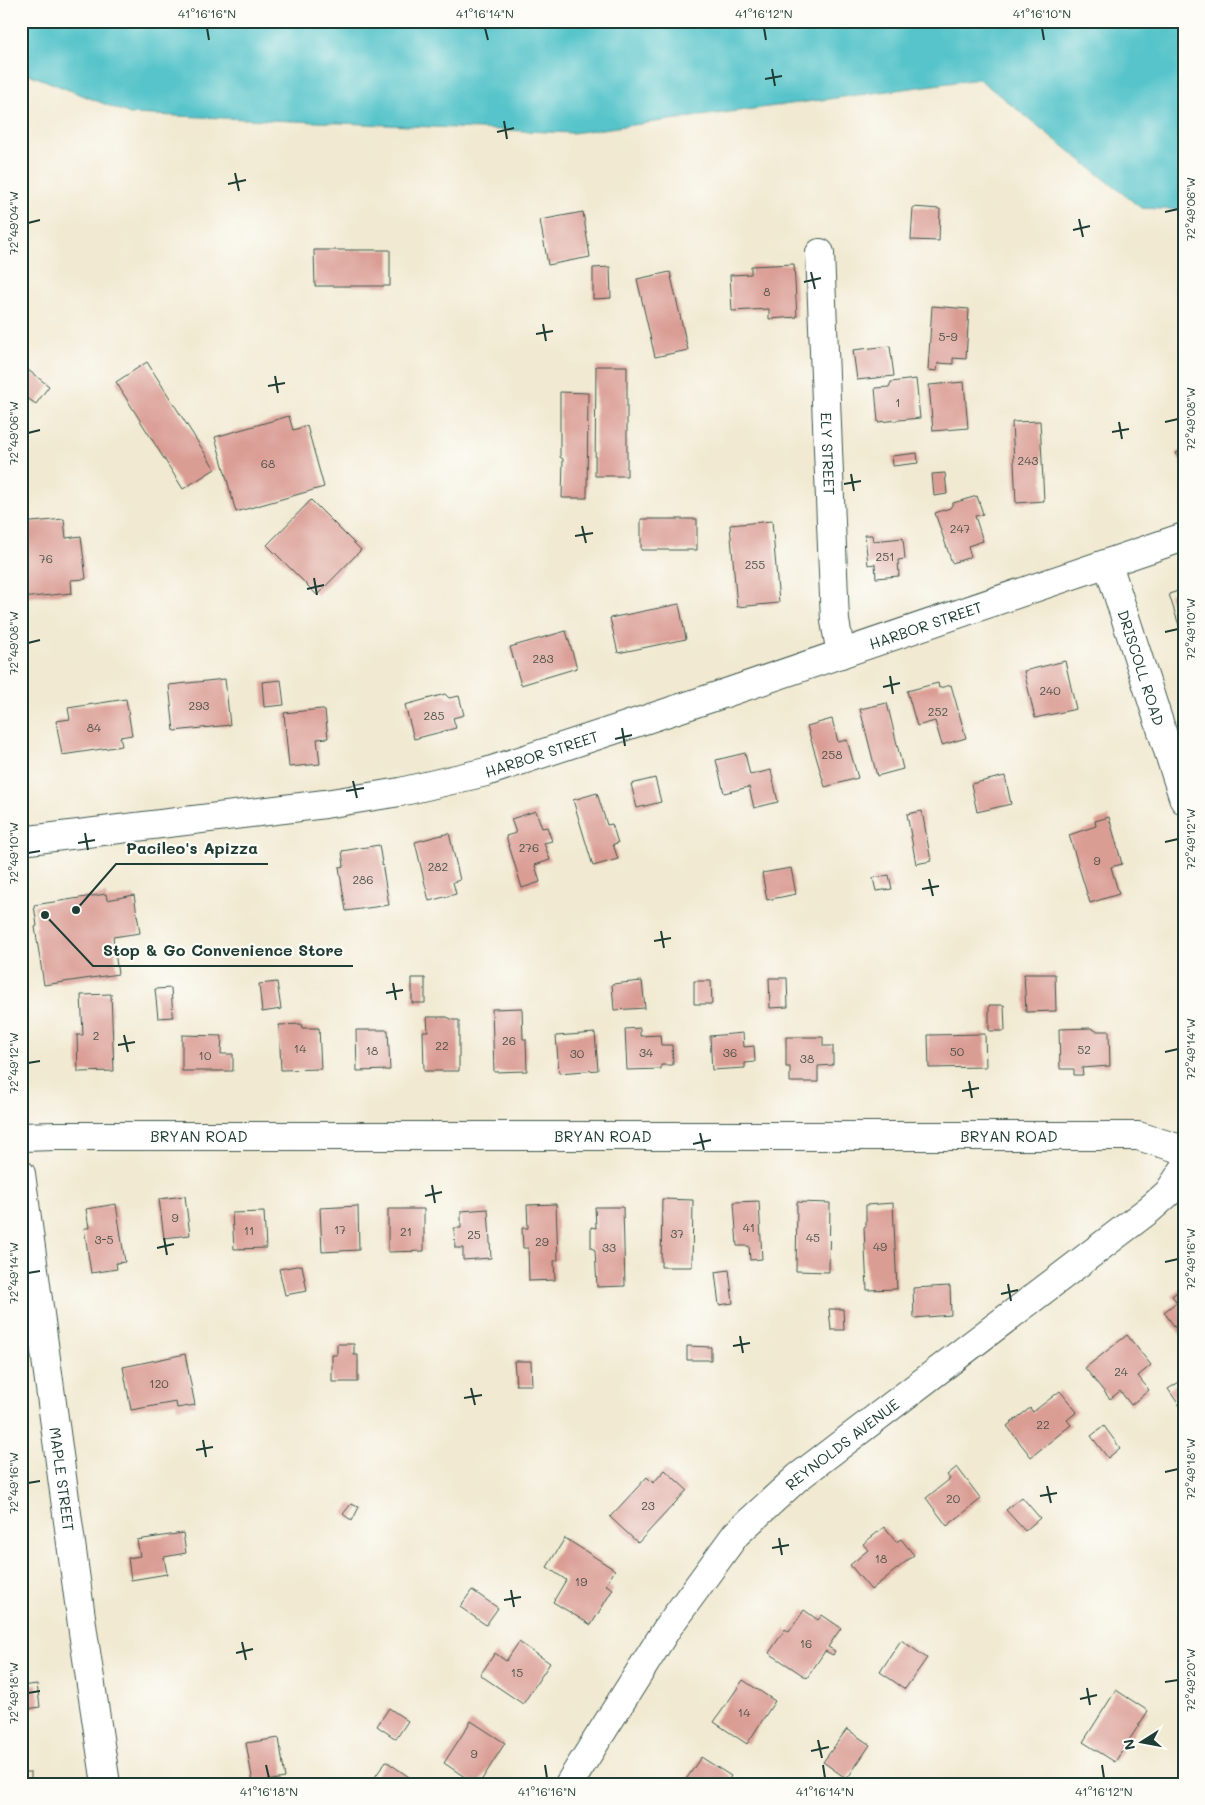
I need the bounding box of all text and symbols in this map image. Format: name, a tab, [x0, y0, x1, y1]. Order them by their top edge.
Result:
text: 41°16'16"N	[178, 5, 236, 21]
text: 41°16'14"N	[456, 5, 514, 21]
text: 41°16'12"N	[735, 5, 793, 21]
text: 41°16'10"N	[1013, 5, 1071, 21]
text: 72°49'06"W	[1182, 177, 1198, 241]
text: 72°49'04"W	[5, 191, 21, 255]
house number: 8	[763, 283, 771, 299]
house number: 5-9	[938, 328, 958, 344]
text: 72°49'08"W	[1182, 387, 1198, 451]
house number: 1	[895, 394, 901, 410]
text: 72°49'06"W	[5, 401, 21, 465]
street label: ELY STREET	[817, 412, 840, 496]
house number: 243	[1018, 452, 1038, 468]
house number: 68	[261, 455, 275, 471]
house number: 247	[950, 520, 971, 536]
house number: 251	[875, 548, 895, 564]
house number: 76	[39, 550, 53, 566]
house number: 255	[745, 556, 765, 572]
street label: HARBOR STREET	[866, 596, 985, 654]
text: 72°49'10"W	[1182, 598, 1198, 660]
street label: DRISCOLL ROAD	[1113, 607, 1169, 728]
text: 72°49'08"W	[5, 611, 21, 675]
house number: 283	[533, 650, 553, 666]
house number: 240	[1039, 682, 1061, 698]
house number: 293	[189, 697, 209, 713]
house number: 252	[928, 703, 948, 719]
house number: 285	[424, 707, 444, 723]
house number: 84	[87, 719, 101, 735]
street label: HARBOR STREET	[482, 726, 601, 782]
house number: 258	[822, 746, 842, 762]
text: 72°49'12"W	[1182, 808, 1198, 870]
text: 72°49'10"W	[5, 822, 21, 884]
callout: Pacileo's Apizza	[116, 833, 268, 864]
text: Pacileo's Apizza	[126, 837, 258, 858]
house number: 276	[519, 839, 539, 855]
house number: 9	[1093, 852, 1101, 868]
house number: 282	[428, 858, 448, 874]
house number: 286	[352, 871, 374, 887]
callout: Stop & Go Convenience Store	[93, 935, 353, 966]
text: Stop & Go Convenience Store	[103, 939, 343, 960]
text: 72°49'14"W	[1182, 1018, 1198, 1080]
house number: 2	[93, 1027, 99, 1043]
text: 72°49'12"W	[5, 1032, 21, 1094]
house number: 26	[502, 1032, 516, 1048]
house number: 22	[435, 1037, 449, 1053]
house number: 14	[294, 1040, 306, 1056]
house number: 52	[1077, 1041, 1091, 1057]
house number: 18	[366, 1042, 378, 1058]
house number: 50	[950, 1043, 965, 1059]
house number: 34	[639, 1044, 653, 1060]
house number: 36	[723, 1044, 737, 1060]
house number: 30	[570, 1045, 585, 1061]
house number: 10	[199, 1047, 212, 1063]
house number: 38	[800, 1050, 814, 1066]
street label: BRYAN ROAD	[150, 1126, 248, 1146]
street label: BRYAN ROAD	[554, 1126, 652, 1146]
street label: BRYAN ROAD	[960, 1126, 1058, 1146]
house number: 9	[171, 1209, 179, 1225]
house number: 41	[743, 1219, 755, 1235]
house number: 17	[334, 1221, 346, 1237]
house number: 11	[244, 1222, 254, 1238]
house number: 21	[400, 1223, 412, 1239]
house number: 37	[670, 1225, 684, 1241]
house number: 25	[467, 1226, 481, 1242]
text: 72°49'16"W	[1182, 1228, 1198, 1290]
house number: 45	[806, 1229, 820, 1245]
house number: 3-5	[94, 1231, 114, 1247]
house number: 29	[535, 1233, 549, 1249]
house number: 49	[873, 1238, 887, 1254]
house number: 33	[602, 1239, 616, 1255]
text: 72°49'14"W	[5, 1242, 21, 1304]
house number: 24	[1114, 1363, 1128, 1379]
house number: 120	[149, 1375, 169, 1391]
street label: REYNOLDS AVENUE	[781, 1394, 903, 1494]
house number: 22	[1036, 1416, 1050, 1432]
street label: MAPLE STREET	[45, 1426, 79, 1533]
text: 72°49'18"W	[1182, 1438, 1198, 1500]
text: 72°49'16"W	[5, 1452, 21, 1514]
house number: 20	[946, 1490, 961, 1506]
house number: 23	[641, 1497, 655, 1513]
house number: 18	[875, 1550, 887, 1566]
house number: 19	[575, 1573, 587, 1589]
house number: 16	[800, 1635, 812, 1651]
text: 72°49'20"W	[1182, 1648, 1198, 1712]
text: 72°49'18"W	[5, 1662, 21, 1724]
house number: 15	[511, 1664, 523, 1680]
house number: 14	[738, 1704, 750, 1720]
north arrow	[1118, 1718, 1168, 1768]
text: N	[1118, 1738, 1139, 1752]
house number: 9	[470, 1745, 478, 1761]
text: 41°16'18"N	[240, 1783, 298, 1799]
text: 41°16'16"N	[518, 1783, 576, 1799]
text: 41°16'14"N	[796, 1783, 854, 1799]
text: 41°16'12"N	[1075, 1783, 1133, 1799]

